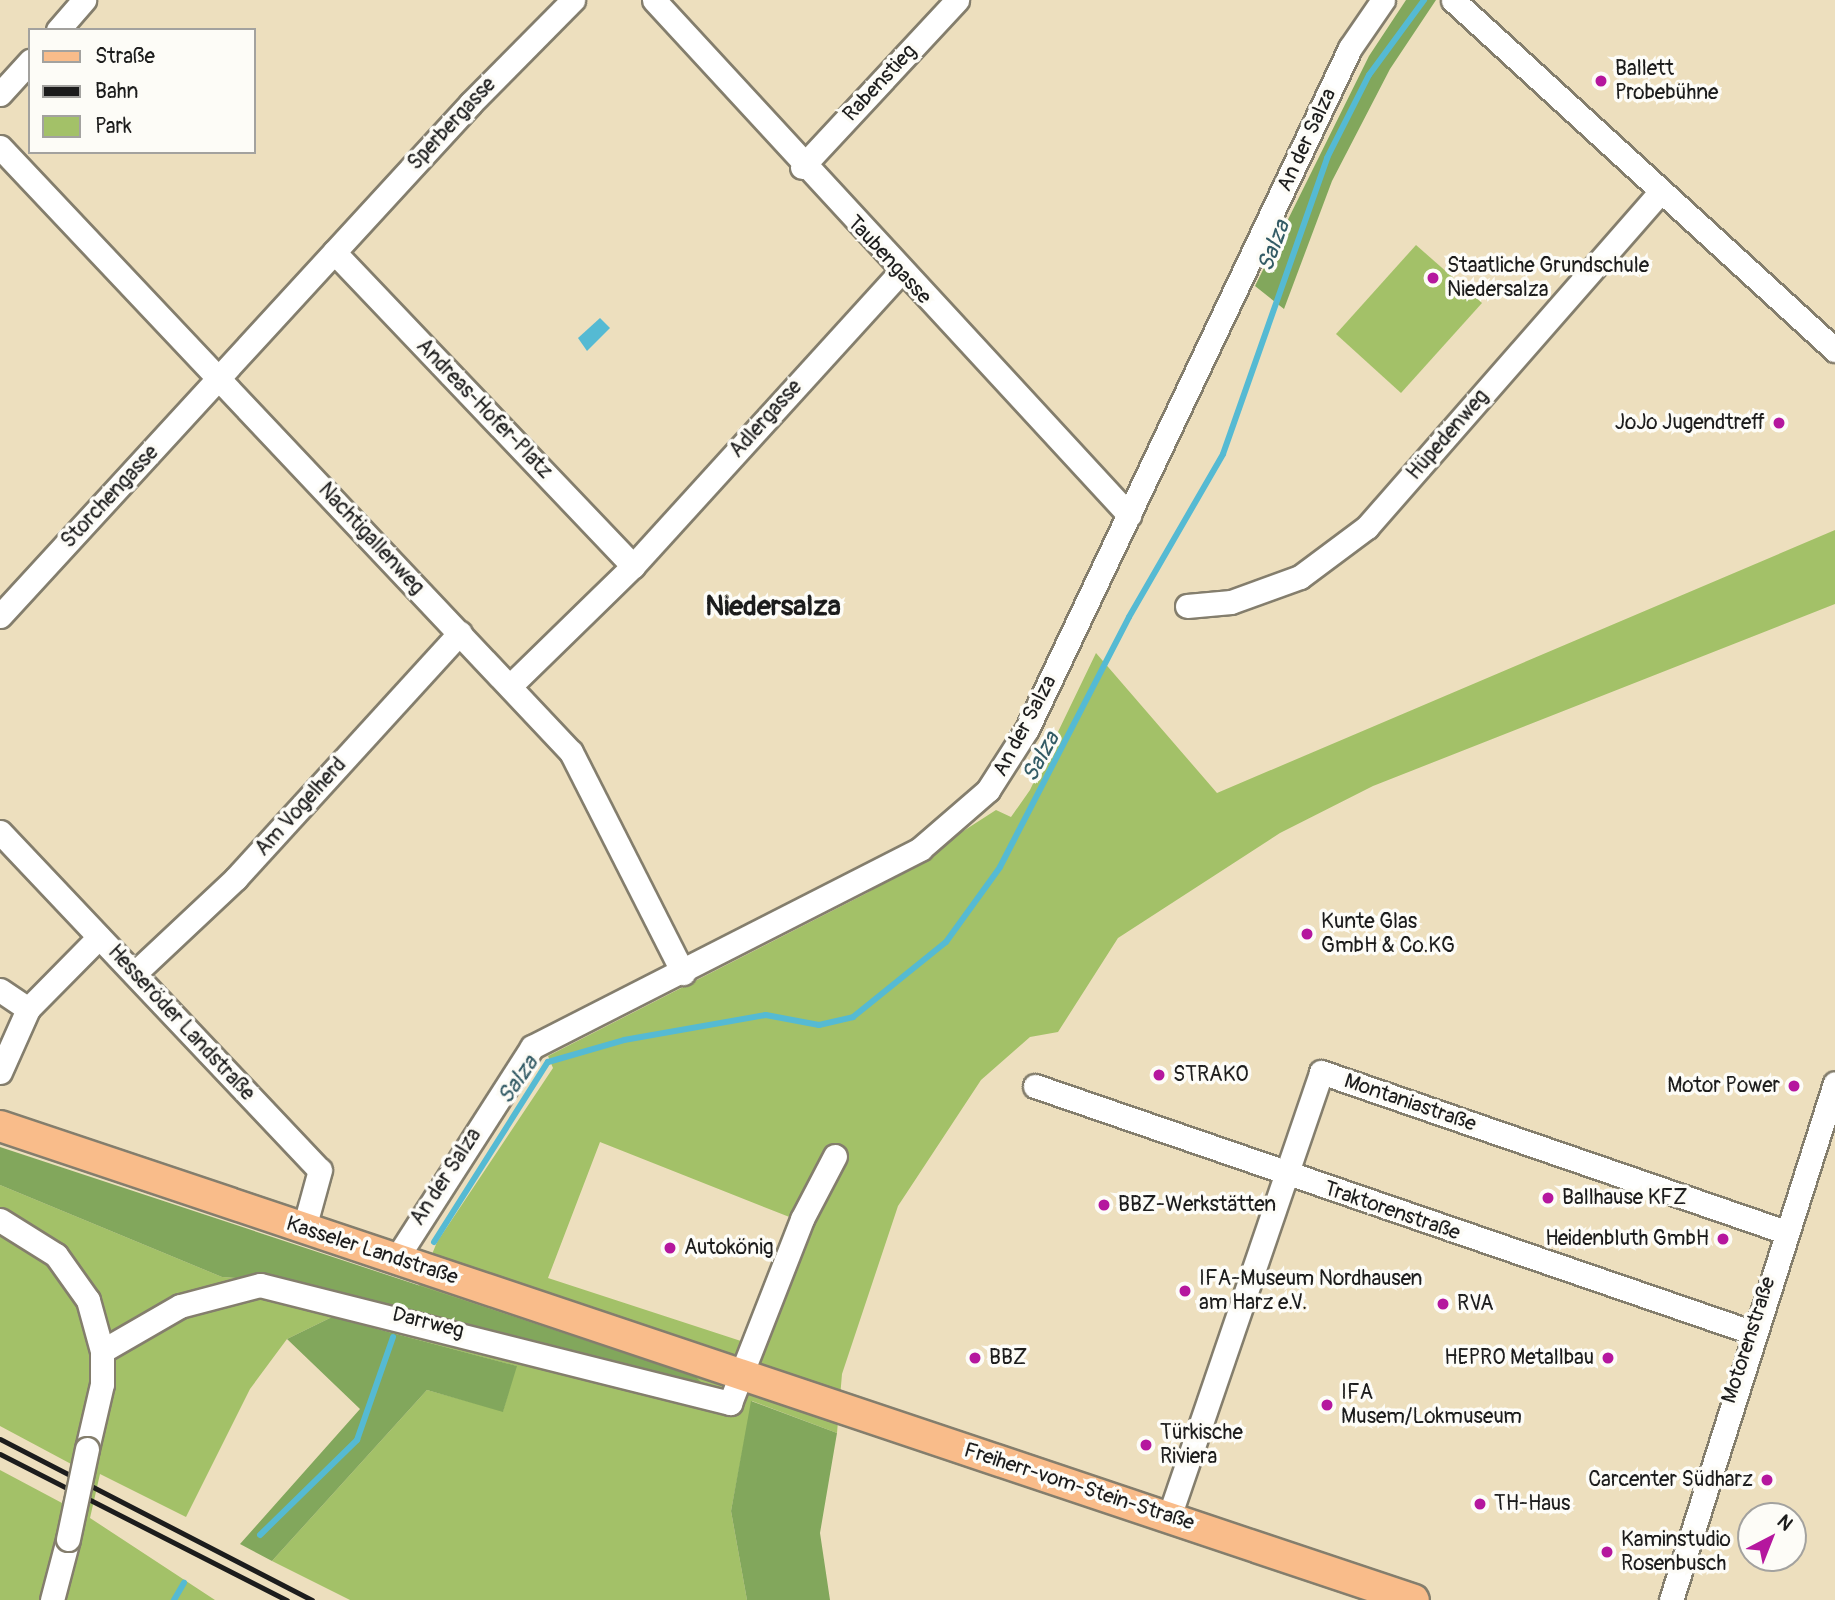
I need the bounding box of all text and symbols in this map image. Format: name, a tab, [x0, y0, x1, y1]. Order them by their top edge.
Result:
legend	[28, 28, 256, 154]
street label: Rabenstieg	[838, 39, 922, 127]
text: Straße	[95, 43, 155, 70]
place label: Ballett Probebühne	[1615, 56, 1718, 106]
street label: Sperbergasse	[403, 72, 501, 176]
marker: Ballett Probebühne	[1593, 73, 1609, 89]
text: Bahn	[95, 78, 138, 105]
street label: An der Salza	[1272, 85, 1342, 195]
text: Park	[95, 113, 132, 140]
street label: Taubengasse	[842, 210, 936, 310]
water label: Salza	[1252, 217, 1296, 275]
place label: Staatliche Grundschule Niedersalza	[1447, 253, 1649, 303]
marker: Staatliche Grundschule Niedersalza	[1425, 270, 1441, 286]
street label: Andreas-Hofer-Platz	[411, 334, 557, 484]
street label: Adlergasse	[724, 375, 808, 463]
street label: Hüpedenweg	[1402, 385, 1494, 485]
place label: JoJo Jugendtreff	[1615, 410, 1765, 436]
marker: JoJo Jugendtreff	[1771, 415, 1787, 431]
street label: Storchengasse	[56, 440, 164, 554]
street label: Nachtigallenweg	[313, 478, 429, 600]
district label: Niedersalza	[705, 590, 841, 624]
street label: An der Salza	[988, 671, 1062, 781]
water label: Salza	[1016, 727, 1066, 787]
street label: Am Vogelherd	[250, 753, 352, 861]
place label: Kunte Glas GmbH & Co.KG	[1321, 909, 1455, 959]
marker: Kunte Glas GmbH & Co.KG	[1299, 926, 1315, 942]
street label: Hesseröder Landstraße	[102, 940, 260, 1106]
water label: Salza	[492, 1051, 544, 1109]
place label: STRAKO	[1173, 1062, 1249, 1088]
marker: STRAKO	[1151, 1067, 1167, 1083]
street label: Montaniastraße	[1341, 1069, 1479, 1137]
place label: Motor Power	[1667, 1073, 1780, 1099]
marker: Motor Power	[1786, 1078, 1802, 1094]
street label: An der Salza	[405, 1124, 487, 1230]
street label: Traktorenstraße	[1321, 1176, 1463, 1246]
place label: Ballhause KFZ	[1562, 1185, 1687, 1211]
marker: Ballhause KFZ	[1540, 1190, 1556, 1206]
place label: BBZ-Werkstätten	[1118, 1192, 1276, 1218]
marker: BBZ-Werkstätten	[1096, 1197, 1112, 1213]
street label: Kasseler Landstraße	[283, 1211, 461, 1291]
place label: Heidenbluth GmbH	[1545, 1226, 1709, 1252]
marker: Heidenbluth GmbH	[1715, 1231, 1731, 1247]
place label: Autokönig	[684, 1235, 774, 1261]
marker: Autokönig	[662, 1240, 678, 1256]
place label: IFA-Museum Nordhausen am Harz e.V.	[1199, 1266, 1423, 1316]
street label: Motorenstraße	[1717, 1274, 1781, 1406]
marker: IFA-Museum Nordhausen am Harz e.V.	[1177, 1283, 1193, 1299]
place label: RVA	[1457, 1291, 1494, 1317]
marker: RVA	[1435, 1296, 1451, 1312]
street label: Darrweg	[390, 1302, 466, 1344]
place label: BBZ	[989, 1345, 1027, 1371]
place label: HEPRO Metallbau	[1444, 1345, 1594, 1371]
marker: BBZ	[967, 1350, 983, 1366]
marker: HEPRO Metallbau	[1600, 1350, 1616, 1366]
place label: IFA Musem/Lokmuseum	[1341, 1380, 1522, 1430]
marker: IFA Musem/Lokmuseum	[1319, 1397, 1335, 1413]
place label: Türkische Riviera	[1160, 1420, 1243, 1470]
marker: Türkische Riviera	[1138, 1437, 1154, 1453]
street label: Freiherr-vom-Stein-Straße	[961, 1438, 1197, 1536]
place label: Carcenter Südharz	[1588, 1467, 1753, 1493]
marker: Carcenter Südharz	[1759, 1472, 1775, 1488]
place label: TH-Haus	[1494, 1491, 1570, 1517]
marker: TH-Haus	[1472, 1496, 1488, 1512]
north arrow	[1737, 1502, 1807, 1572]
text: N	[1772, 1510, 1798, 1536]
place label: Kaminstudio Rosenbusch	[1621, 1527, 1731, 1577]
marker: Kaminstudio Rosenbusch	[1599, 1544, 1615, 1560]

